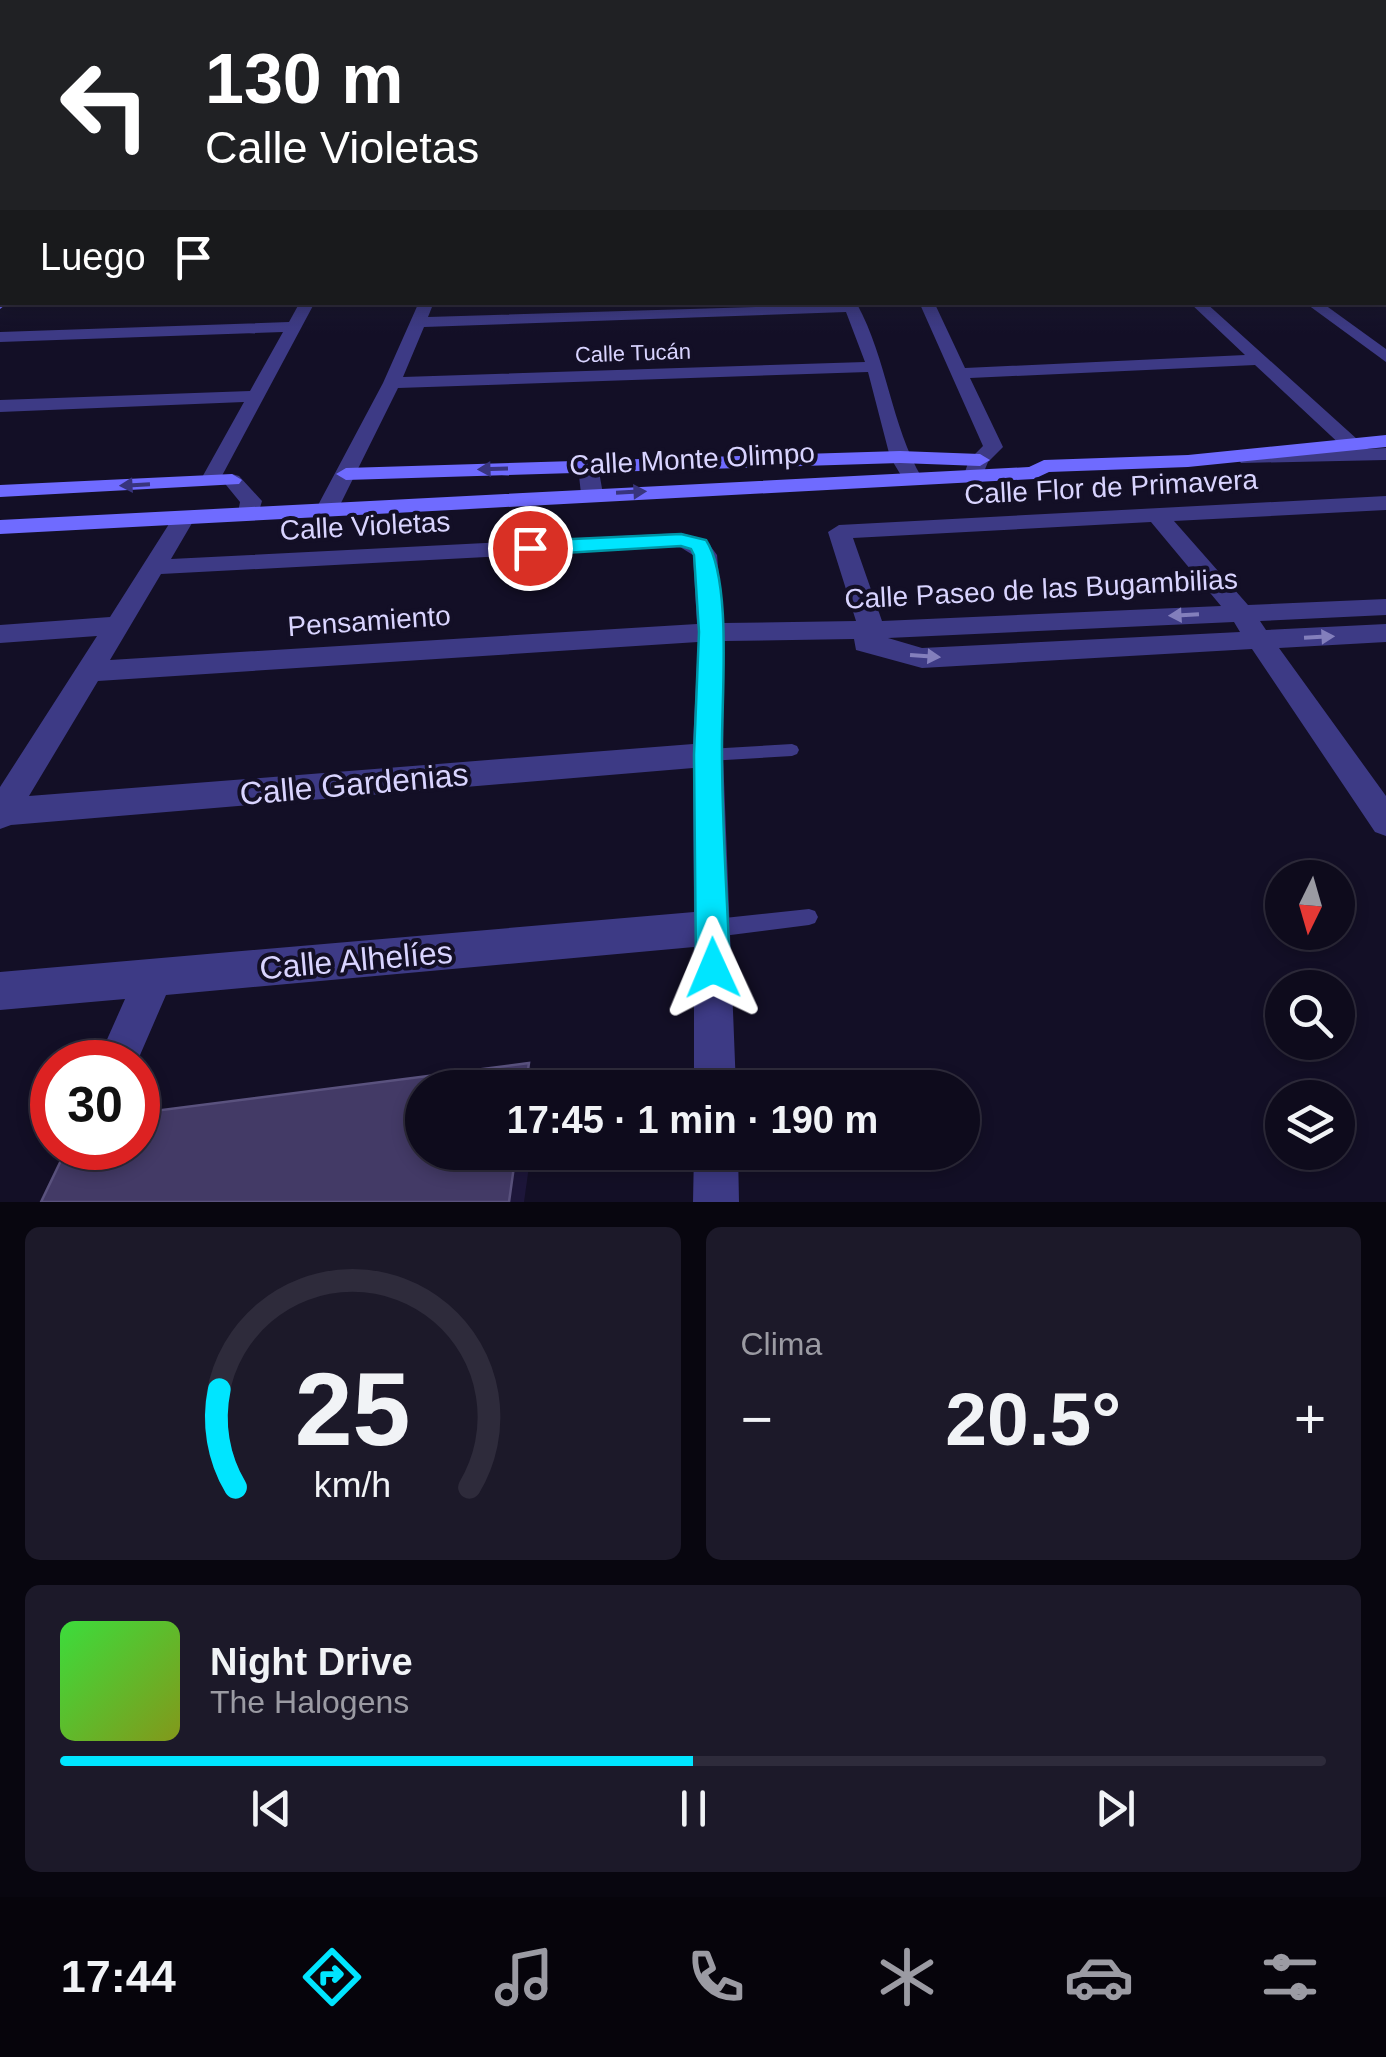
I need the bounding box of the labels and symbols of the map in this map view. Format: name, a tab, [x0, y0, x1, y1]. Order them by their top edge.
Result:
street label: Calle Tucán	[575, 338, 691, 368]
street label: Calle Monte Olimpo	[568, 437, 816, 481]
one-way arrow	[476, 462, 508, 478]
street label: Calle Flor de Primavera	[963, 464, 1259, 510]
one-way arrow	[118, 477, 150, 493]
one-way arrow	[615, 484, 647, 500]
street label: Calle Violetas	[279, 506, 451, 546]
pin	[488, 506, 573, 591]
street label: Calle Paseo de las Bugambilias	[844, 563, 1238, 615]
street label: Pensamiento	[286, 600, 452, 642]
one-way arrow	[1167, 607, 1199, 623]
one-way arrow	[1304, 629, 1336, 645]
one-way arrow	[910, 648, 941, 664]
street label: Calle Gardenias	[238, 756, 470, 812]
north arrow	[1265, 860, 1355, 950]
position arrow	[661, 916, 765, 1020]
street label: Calle Alhelíes	[258, 934, 454, 986]
speed limit sign: 30	[30, 1040, 160, 1170]

